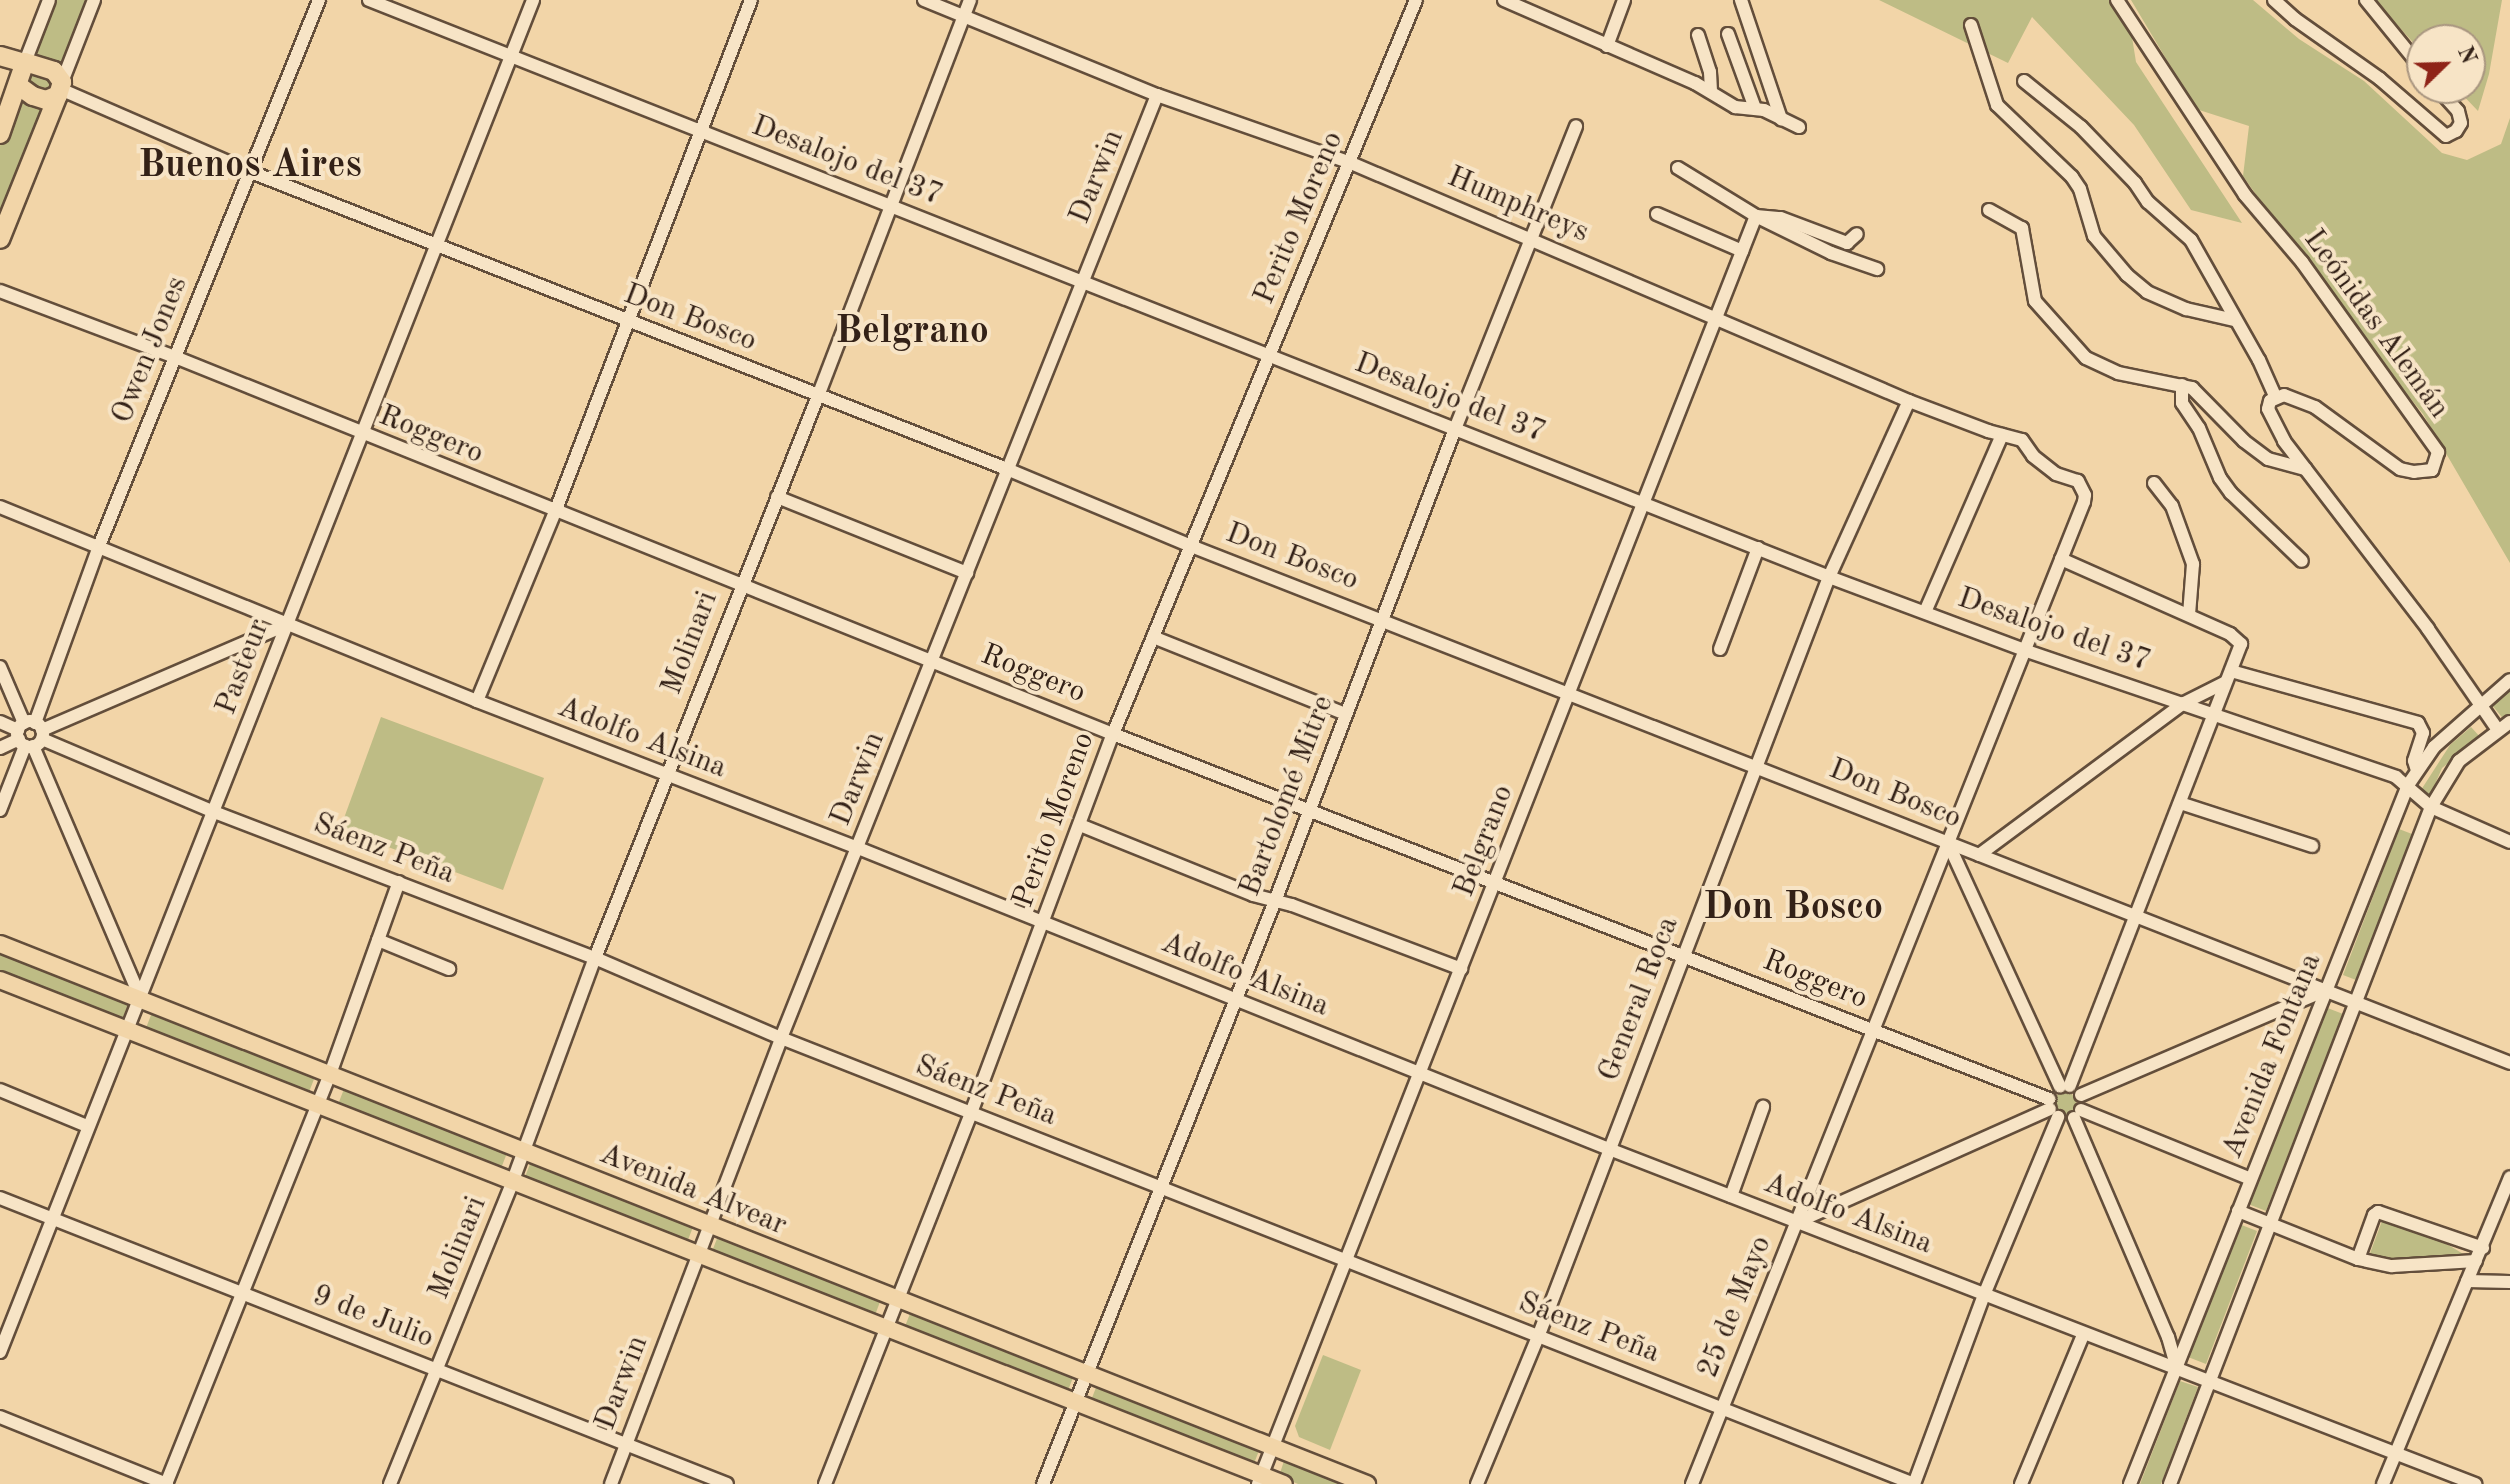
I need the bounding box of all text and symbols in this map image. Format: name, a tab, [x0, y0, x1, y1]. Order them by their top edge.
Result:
north arrow	[2406, 24, 2486, 104]
text: N	[2453, 43, 2480, 67]
street label: Desalojo del 37	[746, 108, 948, 214]
street label: Darwin	[1062, 125, 1132, 229]
street label: Perito Moreno	[1246, 126, 1352, 310]
district label: Buenos Aires	[138, 144, 362, 190]
street label: Humphreys	[1442, 159, 1594, 251]
street label: Leónidas Alemán	[2295, 223, 2457, 425]
street label: Owen Jones	[104, 271, 196, 429]
street label: Don Bosco	[618, 276, 762, 360]
district label: Belgrano	[835, 310, 989, 356]
street label: Desalojo del 37	[1349, 345, 1551, 451]
street label: Roggero	[373, 398, 489, 472]
street label: Don Bosco	[1220, 515, 1364, 599]
street label: Desalojo del 37	[1953, 580, 2155, 680]
street label: Molinari	[654, 586, 726, 700]
street label: Pasteur	[208, 614, 278, 720]
street label: Roggero	[975, 637, 1091, 711]
street label: Adolfo Alsina	[553, 689, 731, 787]
street label: Bartolomé Mitre	[1232, 691, 1342, 901]
street label: Darwin	[823, 727, 893, 831]
street label: Perito Moreno	[1006, 727, 1102, 913]
street label: Don Bosco	[1824, 751, 1966, 837]
street label: Belgrano	[1446, 780, 1522, 902]
street label: Sáenz Peña	[308, 806, 460, 892]
district label: Don Bosco	[1703, 886, 1883, 932]
street label: General Roca	[1591, 912, 1687, 1086]
street label: Adolfo Alsina	[1156, 925, 1334, 1025]
street label: Roggero	[1757, 943, 1873, 1017]
street label: Avenida Fontana	[2214, 948, 2330, 1164]
street label: Sáenz Peña	[910, 1048, 1062, 1134]
street label: Avenida Alvear	[594, 1136, 792, 1244]
street label: Adolfo Alsina	[1759, 1165, 1937, 1263]
street label: Molinari	[421, 1191, 495, 1305]
street label: 25 de Mayo	[1690, 1231, 1780, 1383]
street label: 9 de Julio	[307, 1277, 439, 1357]
street label: Sáenz Peña	[1513, 1285, 1665, 1371]
street label: Darwin	[588, 1331, 656, 1435]

